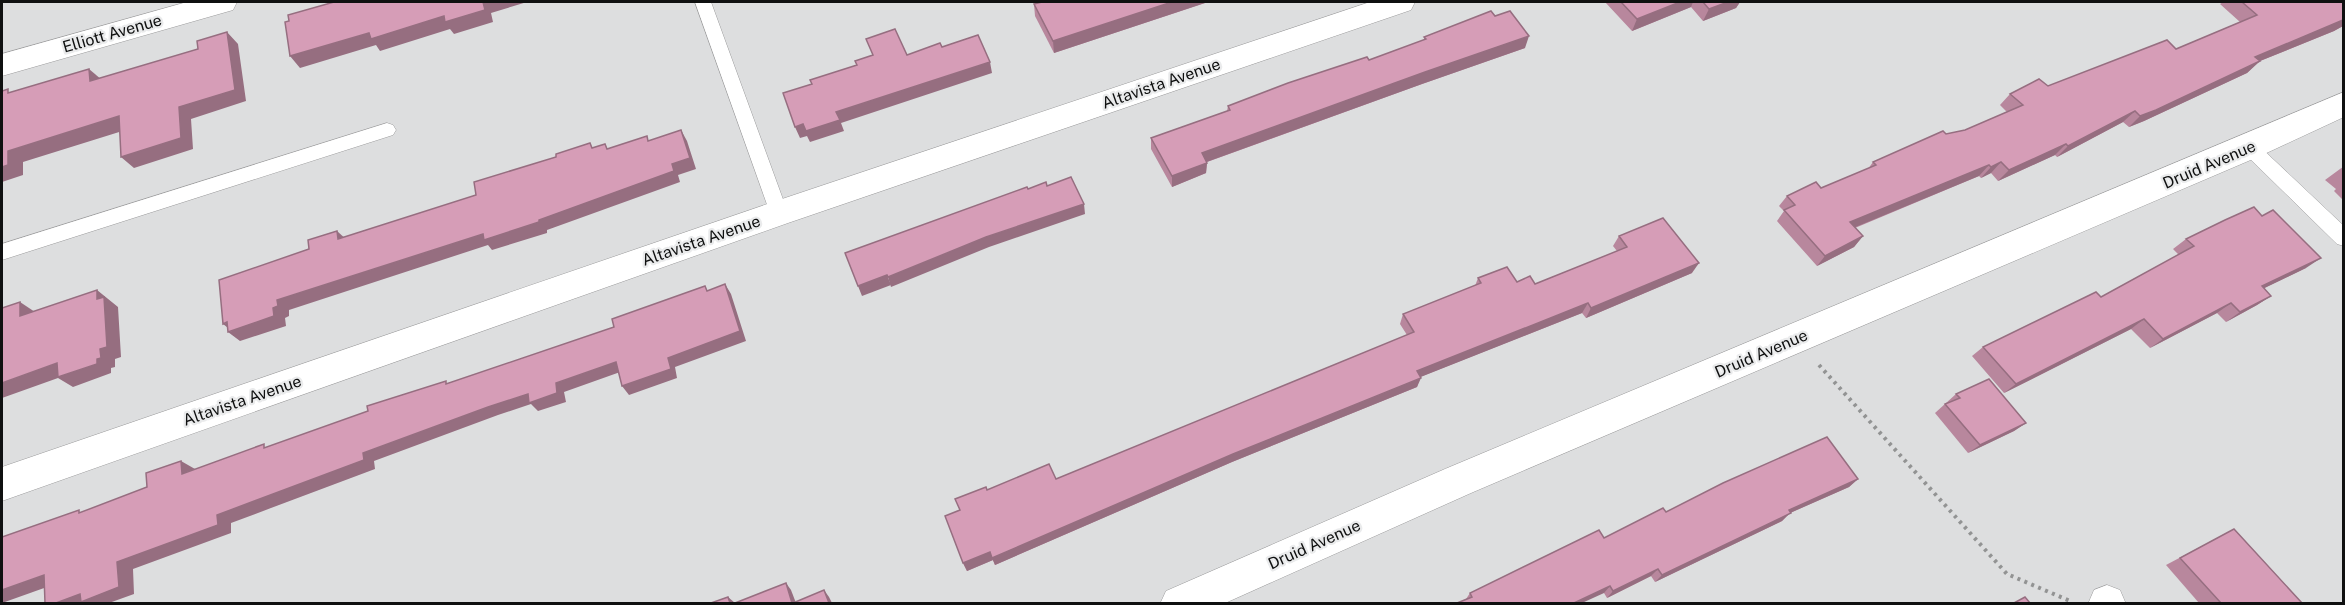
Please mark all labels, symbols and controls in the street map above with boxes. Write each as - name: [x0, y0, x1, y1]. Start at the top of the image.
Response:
- street label: Elliott Avenue: [60, 10, 164, 57]
- street label: Altavista Avenue: [1099, 54, 1223, 113]
- street label: Druid Avenue: [2160, 136, 2259, 193]
- street label: Altavista Avenue: [639, 211, 763, 270]
- street label: Druid Avenue: [1712, 325, 1811, 382]
- street label: Altavista Avenue: [180, 371, 304, 430]
- street label: Druid Avenue: [1265, 516, 1363, 573]

